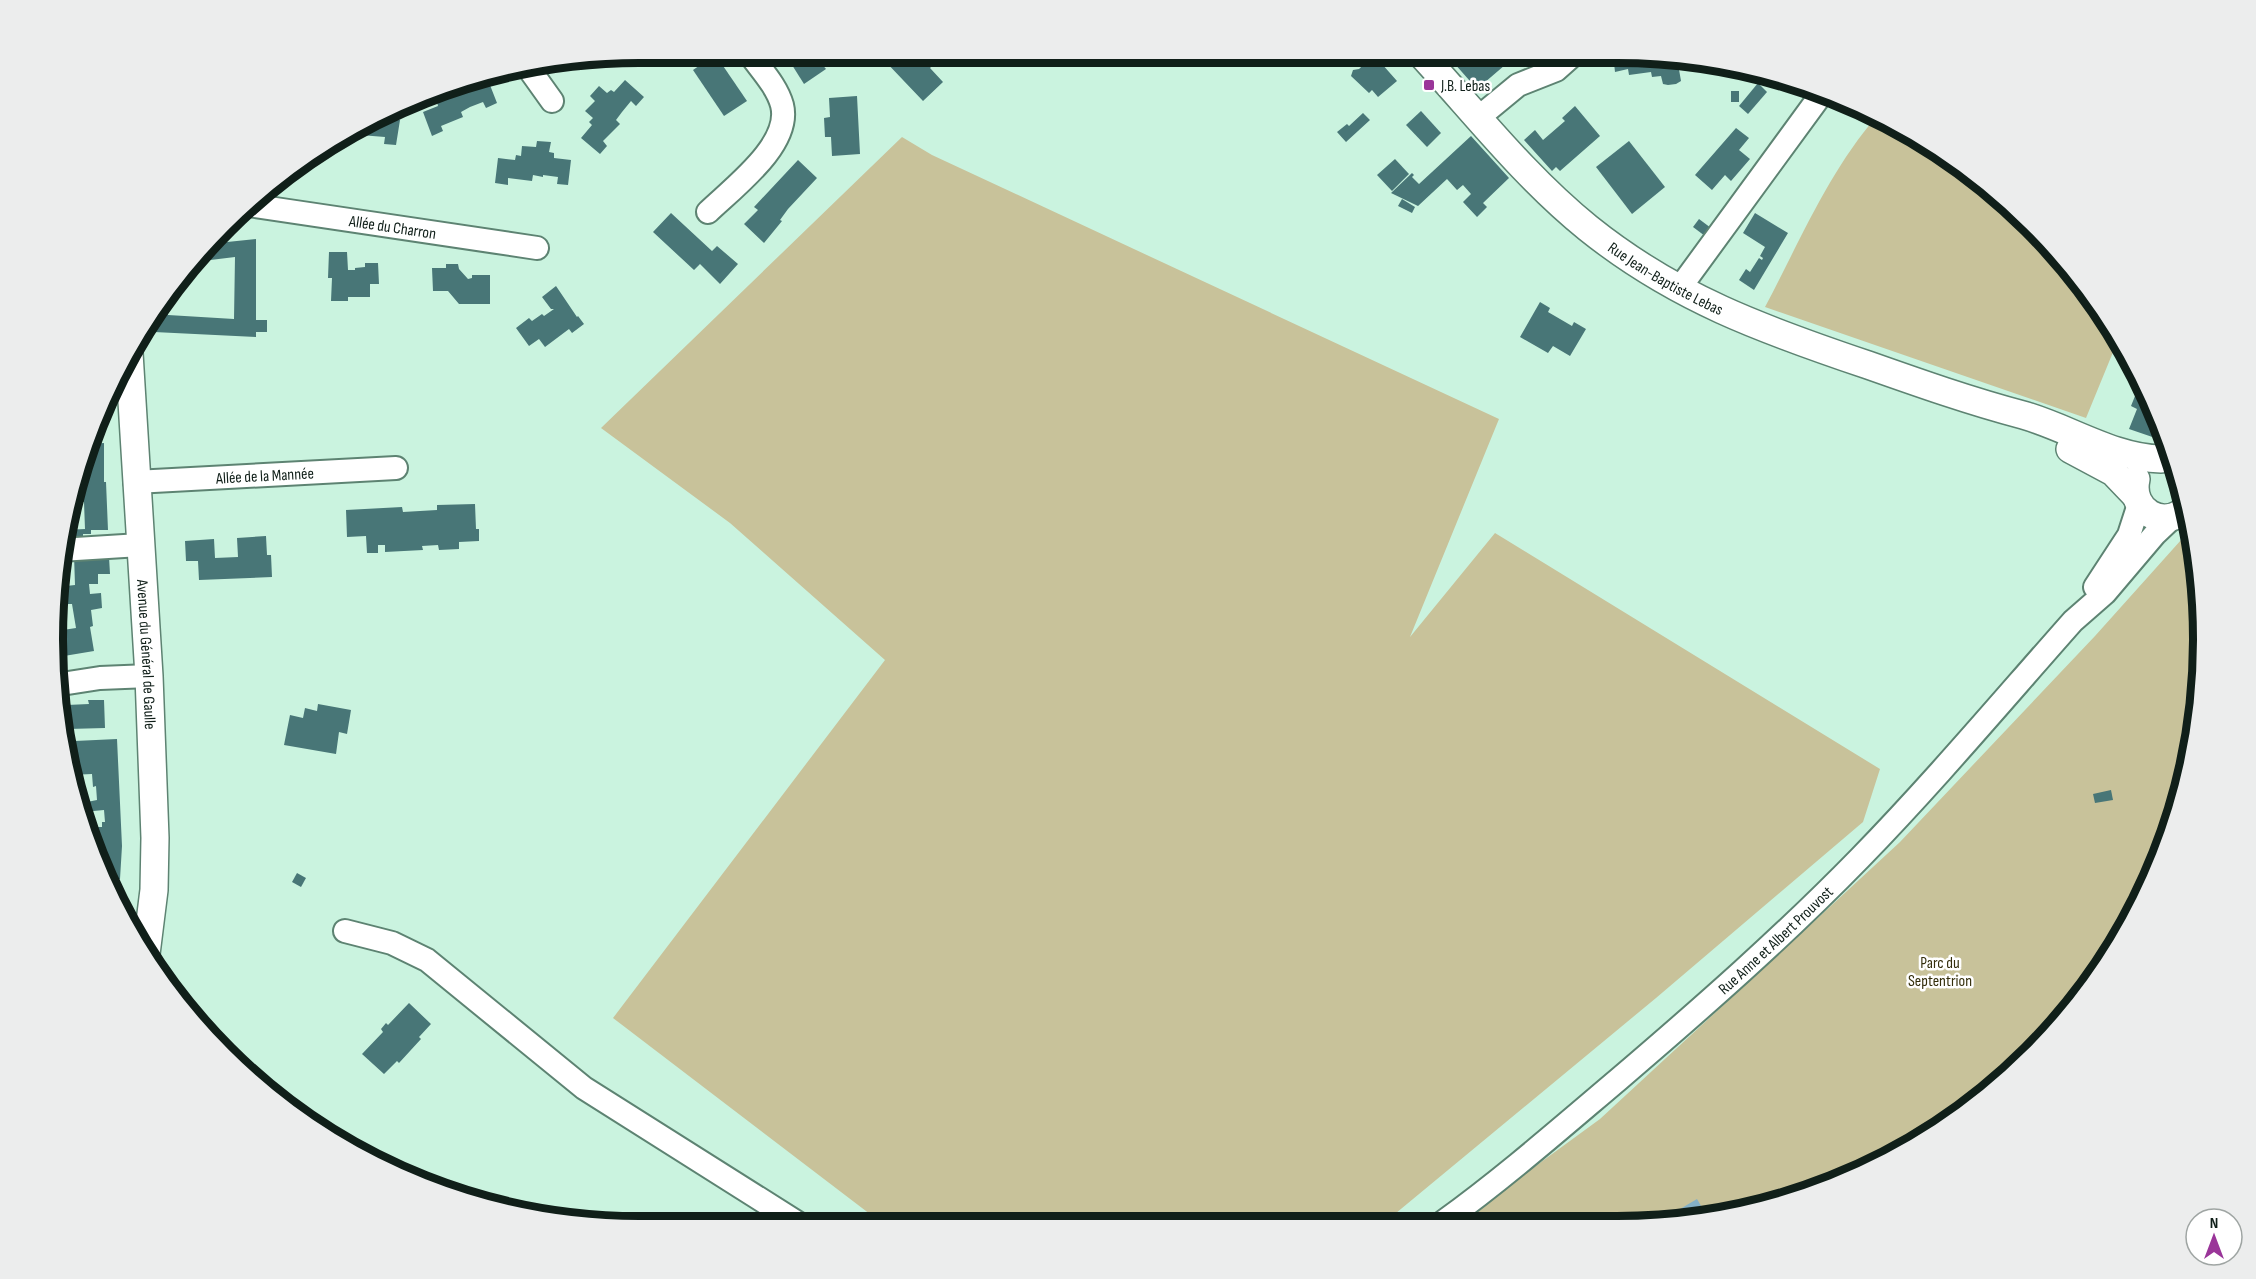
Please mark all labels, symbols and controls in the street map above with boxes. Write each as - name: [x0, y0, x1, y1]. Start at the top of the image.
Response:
- place label: J.B. Lebas: [1440, 77, 1491, 96]
- marker: J.B. Lebas: [1422, 78, 1436, 92]
- street label: Allée du Charron: [347, 212, 437, 244]
- street label: Rue Jean-Baptiste Lebas: [1604, 239, 1726, 320]
- street label: Allée de la Mannée: [214, 464, 314, 489]
- street label: Avenue du Général de Gaulle: [132, 578, 159, 730]
- street label: Rue Anne et Albert Prouvost: [1715, 883, 1838, 999]
- park label: Parc du Septentrion: [1908, 954, 1972, 991]
- north arrow: [2184, 1207, 2244, 1267]
- text: N: [2210, 1214, 2218, 1233]

